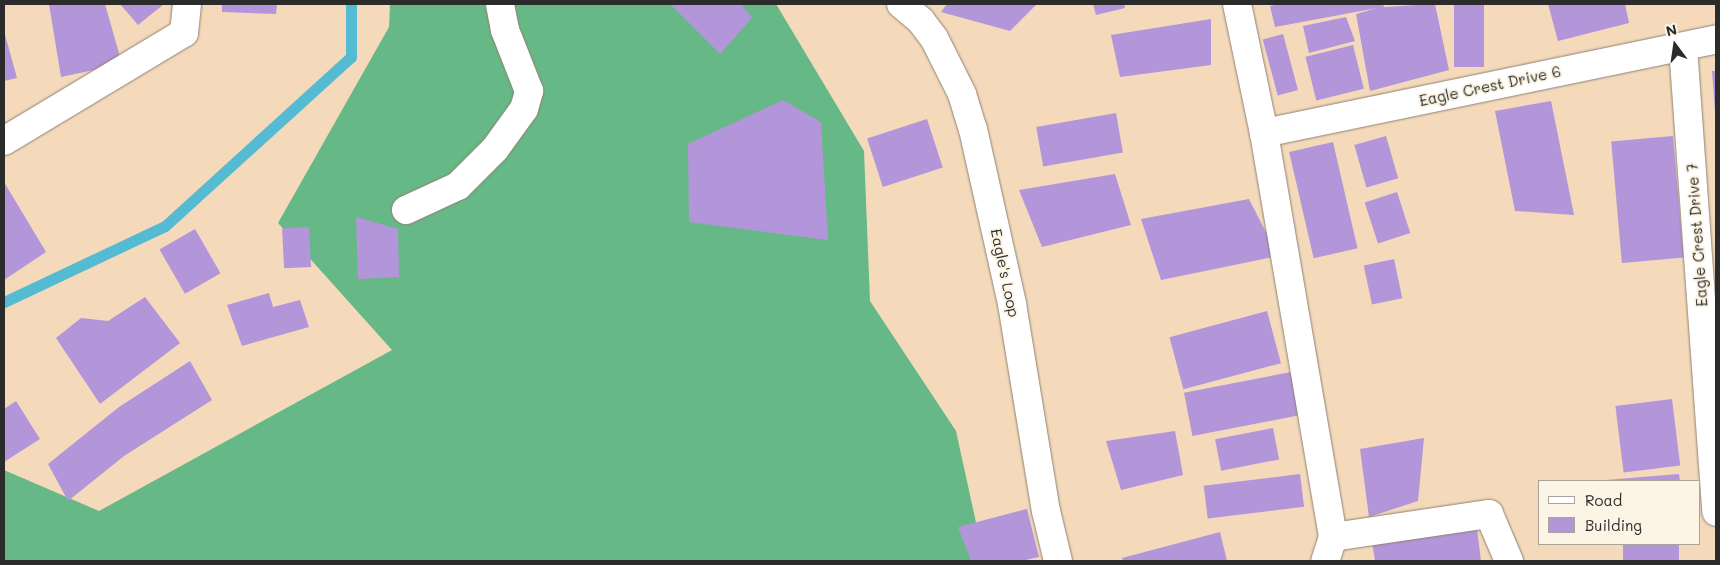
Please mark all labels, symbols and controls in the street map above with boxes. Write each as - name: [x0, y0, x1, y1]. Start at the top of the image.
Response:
- text: N: [1664, 19, 1679, 40]
- north arrow: [1650, 20, 1700, 70]
- street label: Eagle Crest Drive 6: [1418, 62, 1562, 110]
- street label: Eagle Crest Drive 7: [1683, 163, 1711, 307]
- street label: Eagle's Loop: [987, 227, 1023, 319]
- legend: [1538, 480, 1700, 545]
- text: Road: [1585, 490, 1622, 510]
- text: Building: [1585, 515, 1642, 535]

